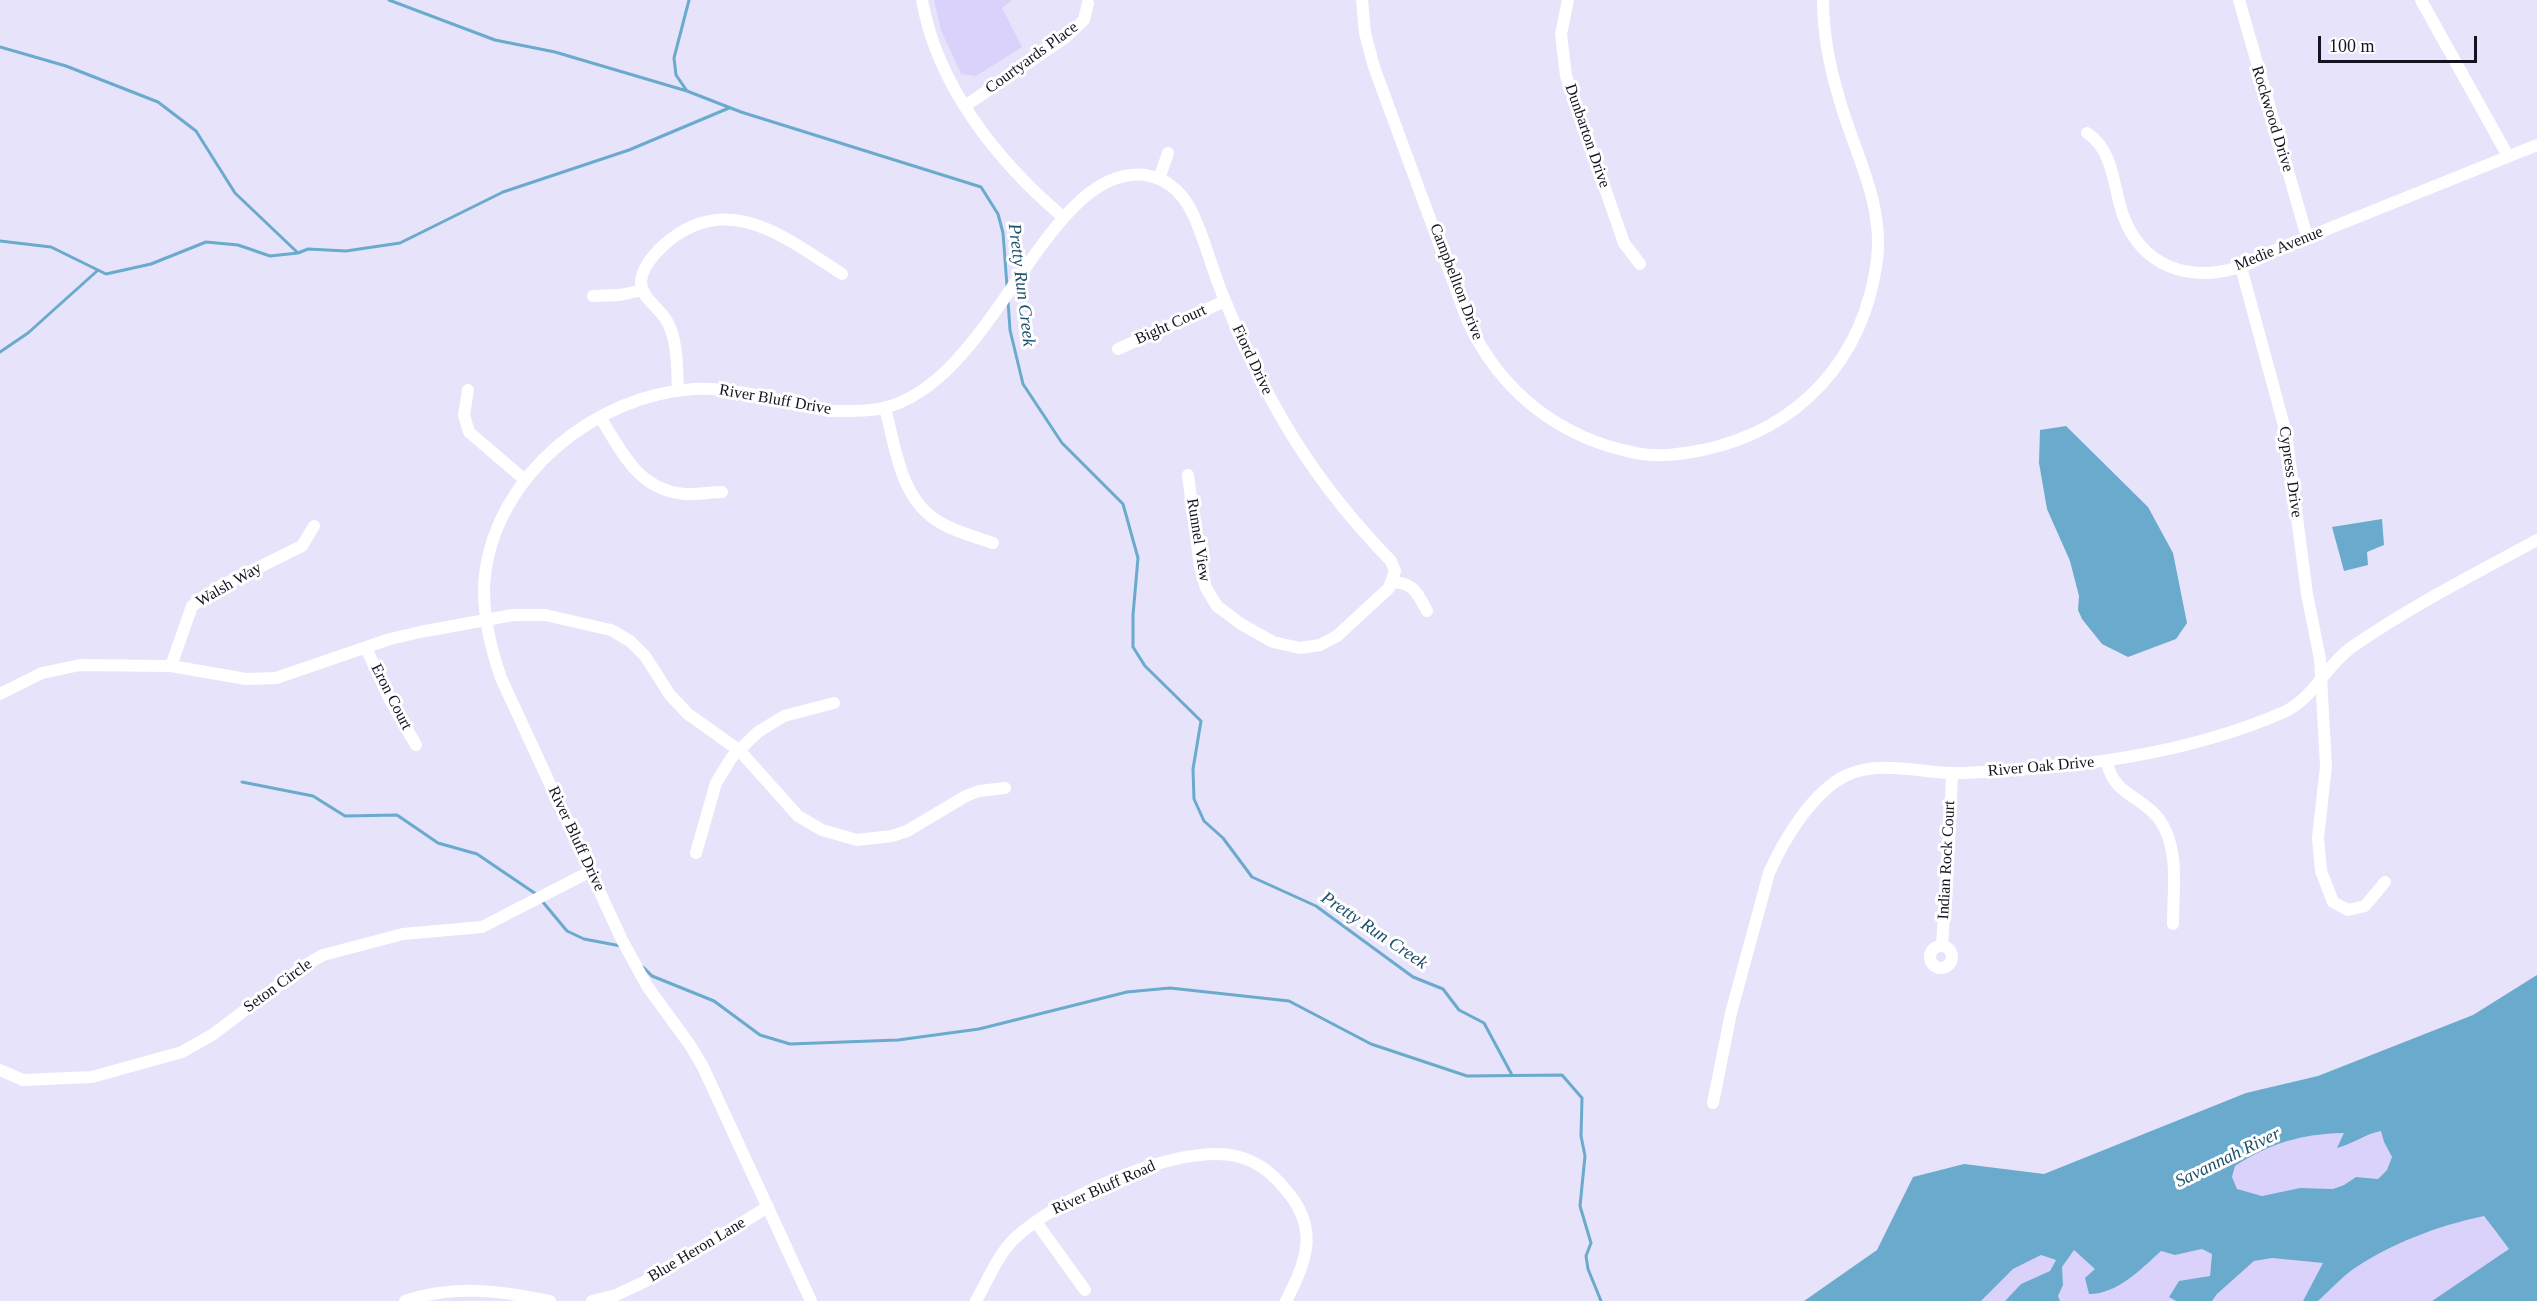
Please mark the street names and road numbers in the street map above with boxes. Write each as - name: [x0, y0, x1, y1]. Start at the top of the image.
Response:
- street label: Courtyards Place: [982, 18, 1082, 98]
- street label: Rockwood Drive: [2247, 64, 2297, 174]
- street label: Dunbarton Drive: [1560, 81, 1614, 191]
- street label: Campbellton Drive: [1425, 221, 1487, 343]
- street label: Medie Avenue: [2232, 223, 2326, 275]
- street label: Bight Court: [1132, 301, 1210, 349]
- street label: Fiord Drive: [1227, 322, 1277, 398]
- street label: River Bluff Drive: [717, 381, 833, 419]
- street label: Cypress Drive: [2274, 425, 2306, 519]
- street label: Runnel View: [1182, 497, 1214, 583]
- street label: Walsh Way: [193, 559, 265, 611]
- street label: Eron Court: [366, 661, 416, 733]
- street label: River Oak Drive: [1987, 753, 2095, 781]
- street label: River Bluff Drive: [543, 784, 609, 894]
- street label: Indian Rock Court: [1934, 800, 1960, 920]
- street label: Seton Circle: [240, 955, 316, 1017]
- street label: River Bluff Road: [1049, 1157, 1159, 1219]
- street label: Blue Heron Lane: [645, 1213, 749, 1287]

